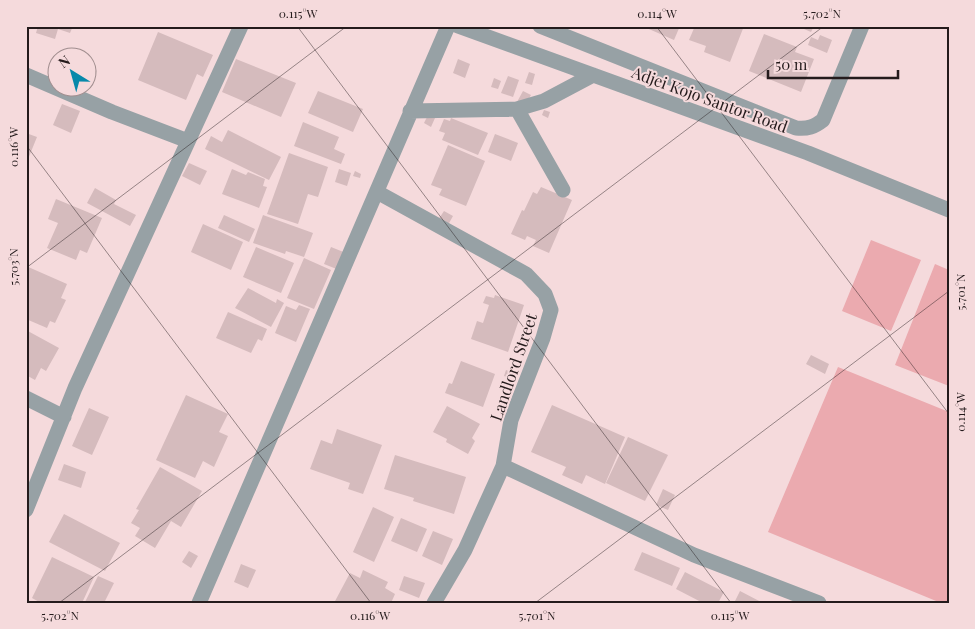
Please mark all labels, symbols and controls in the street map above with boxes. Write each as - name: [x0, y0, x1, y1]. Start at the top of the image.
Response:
- text: 0.115°W: [279, 5, 317, 21]
- text: 0.114°W: [637, 5, 677, 21]
- text: 5.702°N: [803, 5, 842, 21]
- north arrow: [48, 48, 98, 98]
- scale bar: [768, 48, 898, 80]
- text: N: [54, 51, 74, 72]
- text: 50 m: [775, 54, 808, 74]
- street label: Adjei Kojo Santor Road: [628, 61, 791, 137]
- text: 0.116°W: [5, 127, 21, 167]
- text: 5.703°N: [5, 248, 21, 286]
- text: 5.701°N: [952, 273, 968, 310]
- street label: Landlord Street: [485, 310, 541, 424]
- text: 0.114°W: [952, 392, 968, 432]
- text: 5.702°N: [41, 607, 80, 623]
- text: 0.116°W: [350, 607, 390, 623]
- text: 5.701°N: [519, 607, 556, 623]
- text: 0.115°W: [711, 607, 749, 623]

